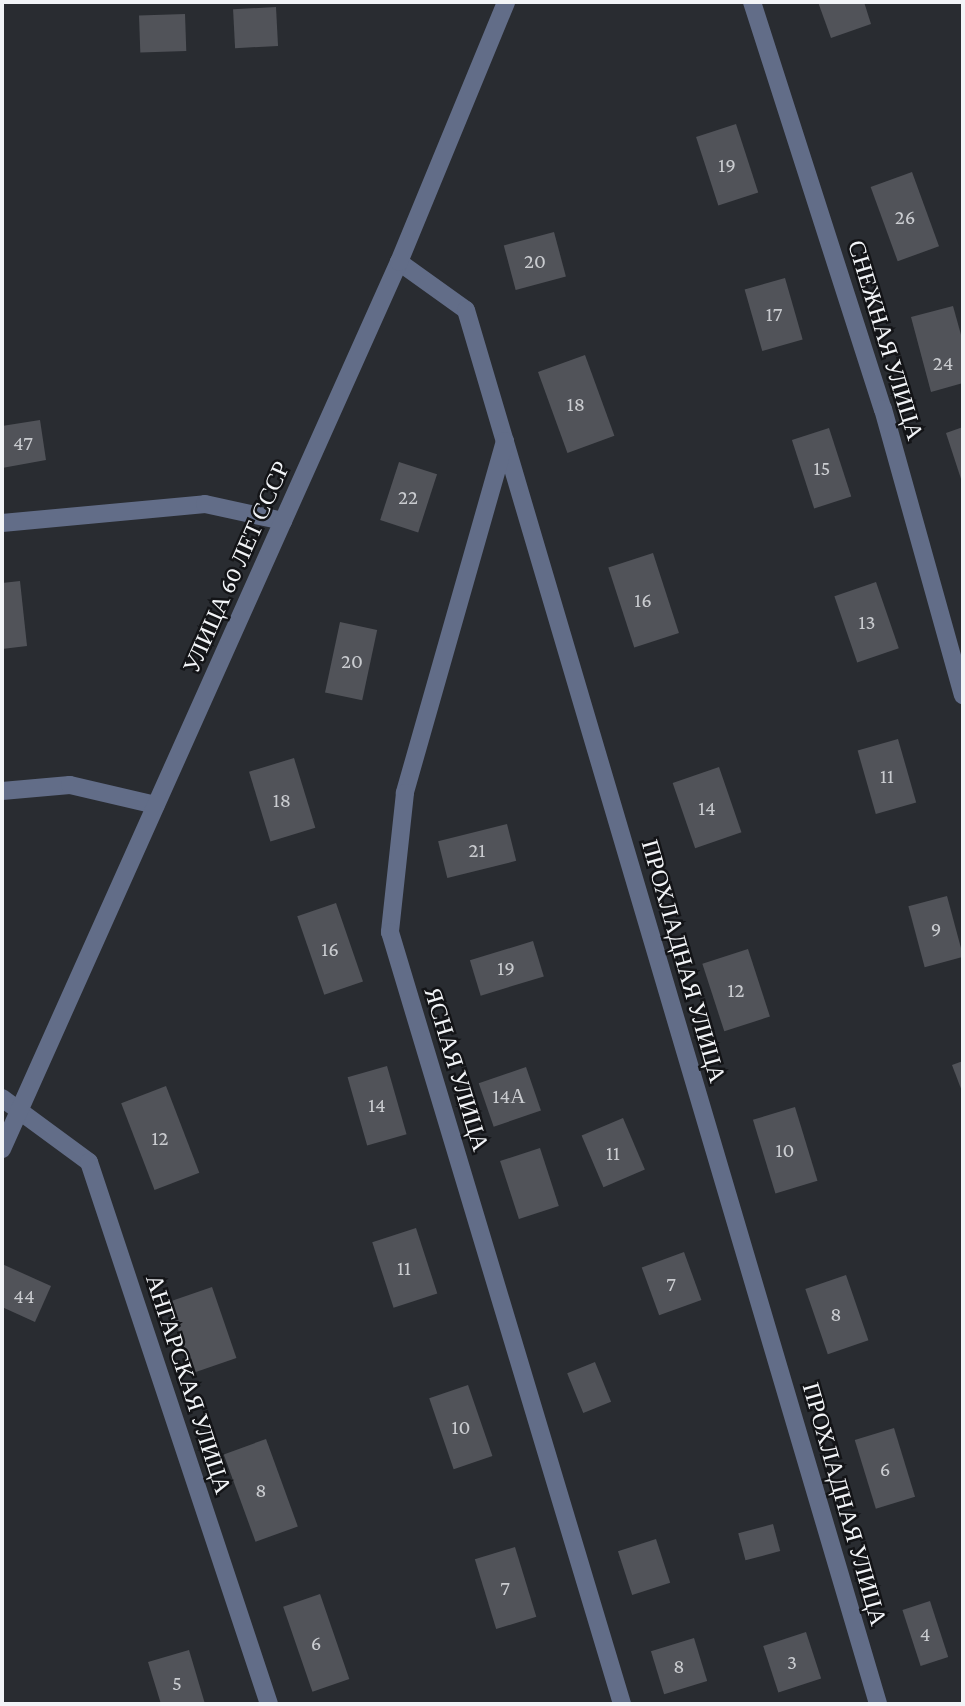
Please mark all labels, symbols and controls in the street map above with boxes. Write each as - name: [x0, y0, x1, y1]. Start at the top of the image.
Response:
- house number: 19: [718, 152, 736, 178]
- house number: 26: [895, 204, 915, 230]
- street label: СНЕЖНАЯ УЛИЦА: [842, 237, 930, 443]
- house number: 20: [524, 248, 546, 274]
- house number: 17: [766, 301, 782, 327]
- house number: 24: [933, 350, 953, 376]
- house number: 18: [567, 391, 585, 417]
- house number: 47: [13, 430, 33, 456]
- house number: 15: [814, 455, 830, 481]
- street label: УЛИЦА 60 ЛЕТ СССР: [176, 457, 296, 677]
- house number: 22: [398, 484, 418, 510]
- house number: 16: [634, 587, 652, 613]
- house number: 13: [859, 609, 875, 635]
- house number: 20: [341, 648, 363, 674]
- house number: 11: [880, 763, 894, 789]
- house number: 18: [273, 787, 291, 813]
- house number: 14: [698, 795, 716, 821]
- street label: ПРОХЛАДНАЯ УЛИЦА: [636, 836, 732, 1086]
- house number: 21: [469, 837, 485, 863]
- house number: 9: [931, 916, 941, 942]
- house number: 16: [321, 936, 339, 962]
- house number: 19: [497, 955, 515, 981]
- house number: 12: [728, 977, 744, 1003]
- street label: ЯСНАЯ УЛИЦА: [418, 984, 496, 1154]
- house number: 14А: [493, 1083, 525, 1109]
- house number: 14: [368, 1092, 386, 1118]
- house number: 12: [152, 1125, 168, 1151]
- house number: 10: [776, 1137, 794, 1163]
- house number: 11: [606, 1140, 620, 1166]
- house number: 11: [397, 1255, 411, 1281]
- street label: АНГАРСКАЯ УЛИЦА: [140, 1271, 238, 1497]
- house number: 7: [666, 1271, 676, 1297]
- house number: 44: [13, 1283, 35, 1309]
- house number: 8: [830, 1301, 842, 1327]
- street label: ПРОХЛАДНАЯ УЛИЦА: [797, 1379, 893, 1629]
- house number: 10: [452, 1414, 470, 1440]
- house number: 6: [880, 1456, 890, 1482]
- house number: 8: [255, 1477, 267, 1503]
- house number: 7: [500, 1575, 510, 1601]
- house number: 4: [920, 1621, 930, 1647]
- house number: 6: [311, 1630, 321, 1656]
- house number: 3: [787, 1649, 797, 1675]
- house number: 8: [673, 1653, 685, 1679]
- house number: 5: [172, 1670, 182, 1696]

